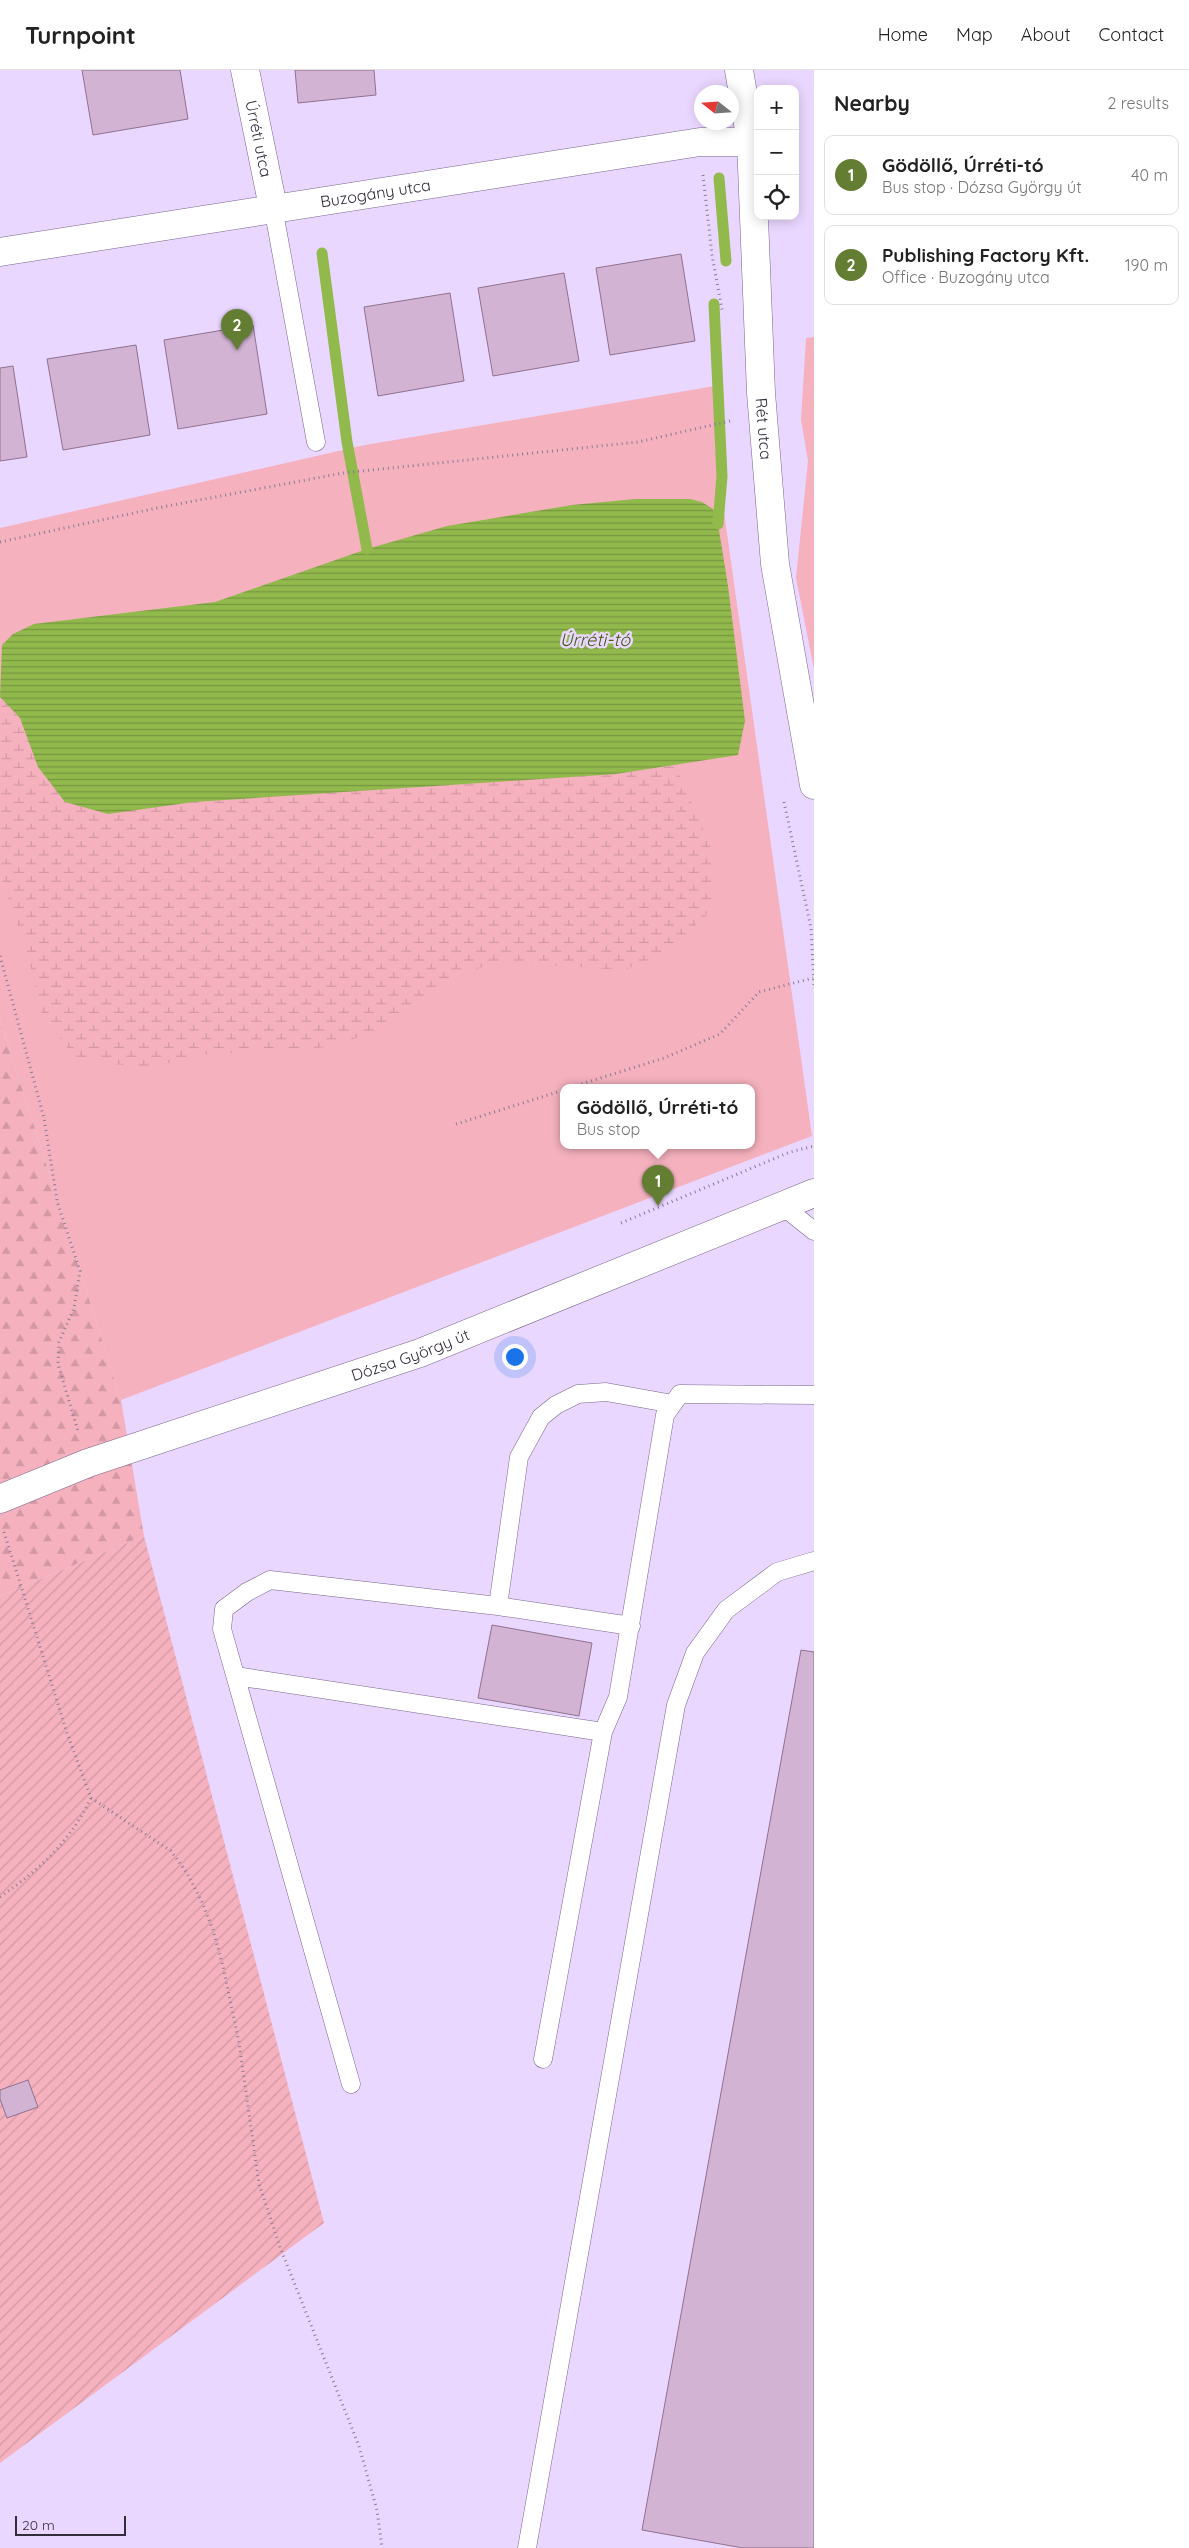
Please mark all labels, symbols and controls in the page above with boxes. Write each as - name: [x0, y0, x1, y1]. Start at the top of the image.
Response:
- text: Turnpoint: [25, 20, 136, 50]
- text: Home: [878, 23, 928, 46]
- text: Map: [956, 23, 993, 46]
- text: About: [1021, 23, 1071, 46]
- text: Contact: [1099, 23, 1164, 46]
- north arrow: [694, 85, 739, 130]
- map controls: [754, 85, 799, 220]
- button: +: [754, 85, 799, 130]
- text: Nearby: [834, 90, 910, 116]
- text: 2 results: [1107, 93, 1169, 113]
- street label: Úrréti utca: [241, 98, 277, 179]
- button: −: [754, 130, 799, 175]
- text: Gödöllő, Úrréti-tó: [882, 153, 1044, 177]
- text: 1: [848, 165, 854, 185]
- text: 40 m: [1131, 165, 1168, 185]
- street label: Buzogány utca: [319, 174, 432, 212]
- button: locate: [754, 175, 799, 220]
- text: Bus stop · Dózsa György út: [882, 177, 1082, 197]
- text: Publishing Factory Kft.: [882, 243, 1089, 267]
- text: 2: [846, 255, 856, 275]
- text: 190 m: [1125, 255, 1168, 275]
- text: Office · Buzogány utca: [882, 267, 1050, 287]
- pin: 2: [221, 309, 253, 350]
- street label: Rét utca: [751, 397, 776, 460]
- water label: Úrréti-tó: [560, 628, 631, 651]
- popup: [560, 1084, 755, 1149]
- text: Gödöllő, Úrréti-tó: [577, 1095, 738, 1119]
- text: Bus stop: [577, 1119, 640, 1139]
- pin: 1: [642, 1165, 674, 1206]
- street label: Dózsa György út: [349, 1324, 472, 1385]
- your location: [502, 1344, 528, 1370]
- scale bar: [15, 2513, 126, 2536]
- text: 20 m: [22, 2516, 55, 2534]

